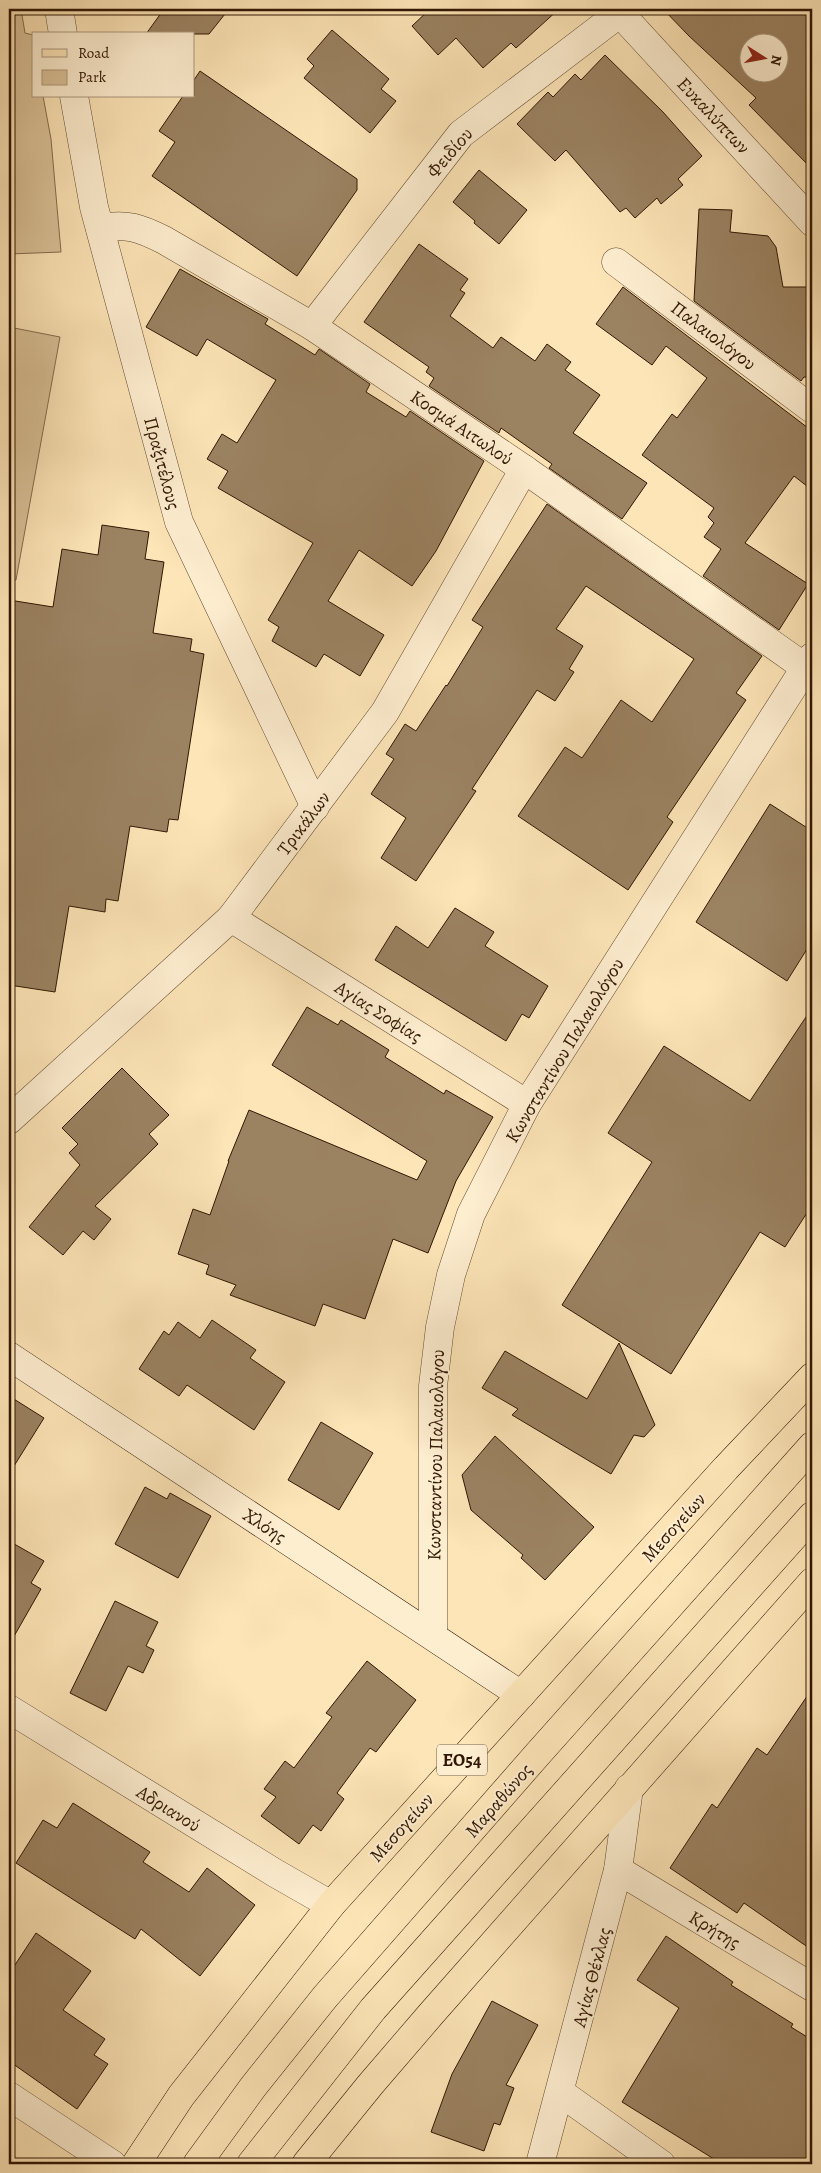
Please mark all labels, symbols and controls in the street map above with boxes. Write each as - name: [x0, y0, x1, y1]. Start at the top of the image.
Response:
- legend: [32, 32, 195, 98]
- north arrow: [738, 32, 788, 82]
- text: Road: [78, 43, 110, 63]
- text: N: [766, 54, 787, 67]
- text: Park: [78, 67, 107, 87]
- street label: Ευκαλύπτων: [671, 72, 756, 160]
- street label: Φειδίου: [421, 122, 479, 183]
- street label: Παλαιολόγου: [665, 295, 761, 377]
- street label: Κοσμά Αιτωλού: [405, 384, 518, 472]
- street label: Πραξιτέλους: [137, 414, 187, 512]
- street label: Τρικάλων: [271, 786, 337, 861]
- street label: Κωνσταντίνου Παλαιολόγου: [499, 953, 630, 1148]
- street label: Αγίας Σοφίας: [329, 974, 427, 1049]
- street label: Κωνσταντίνου Παλαιολόγου: [421, 1349, 451, 1561]
- street label: Μεσογείων: [636, 1487, 712, 1568]
- street label: Χλόης: [238, 1502, 291, 1550]
- road number: ΕΟ54: [437, 1744, 487, 1776]
- street label: Μαραθώνος: [459, 1758, 539, 1844]
- street label: Αδριανού: [131, 1779, 205, 1839]
- street label: Μεσογείων: [364, 1787, 440, 1868]
- street label: Κρήτης: [684, 1904, 745, 1955]
- street label: Αγίας Θέκλας: [566, 1924, 618, 2031]

